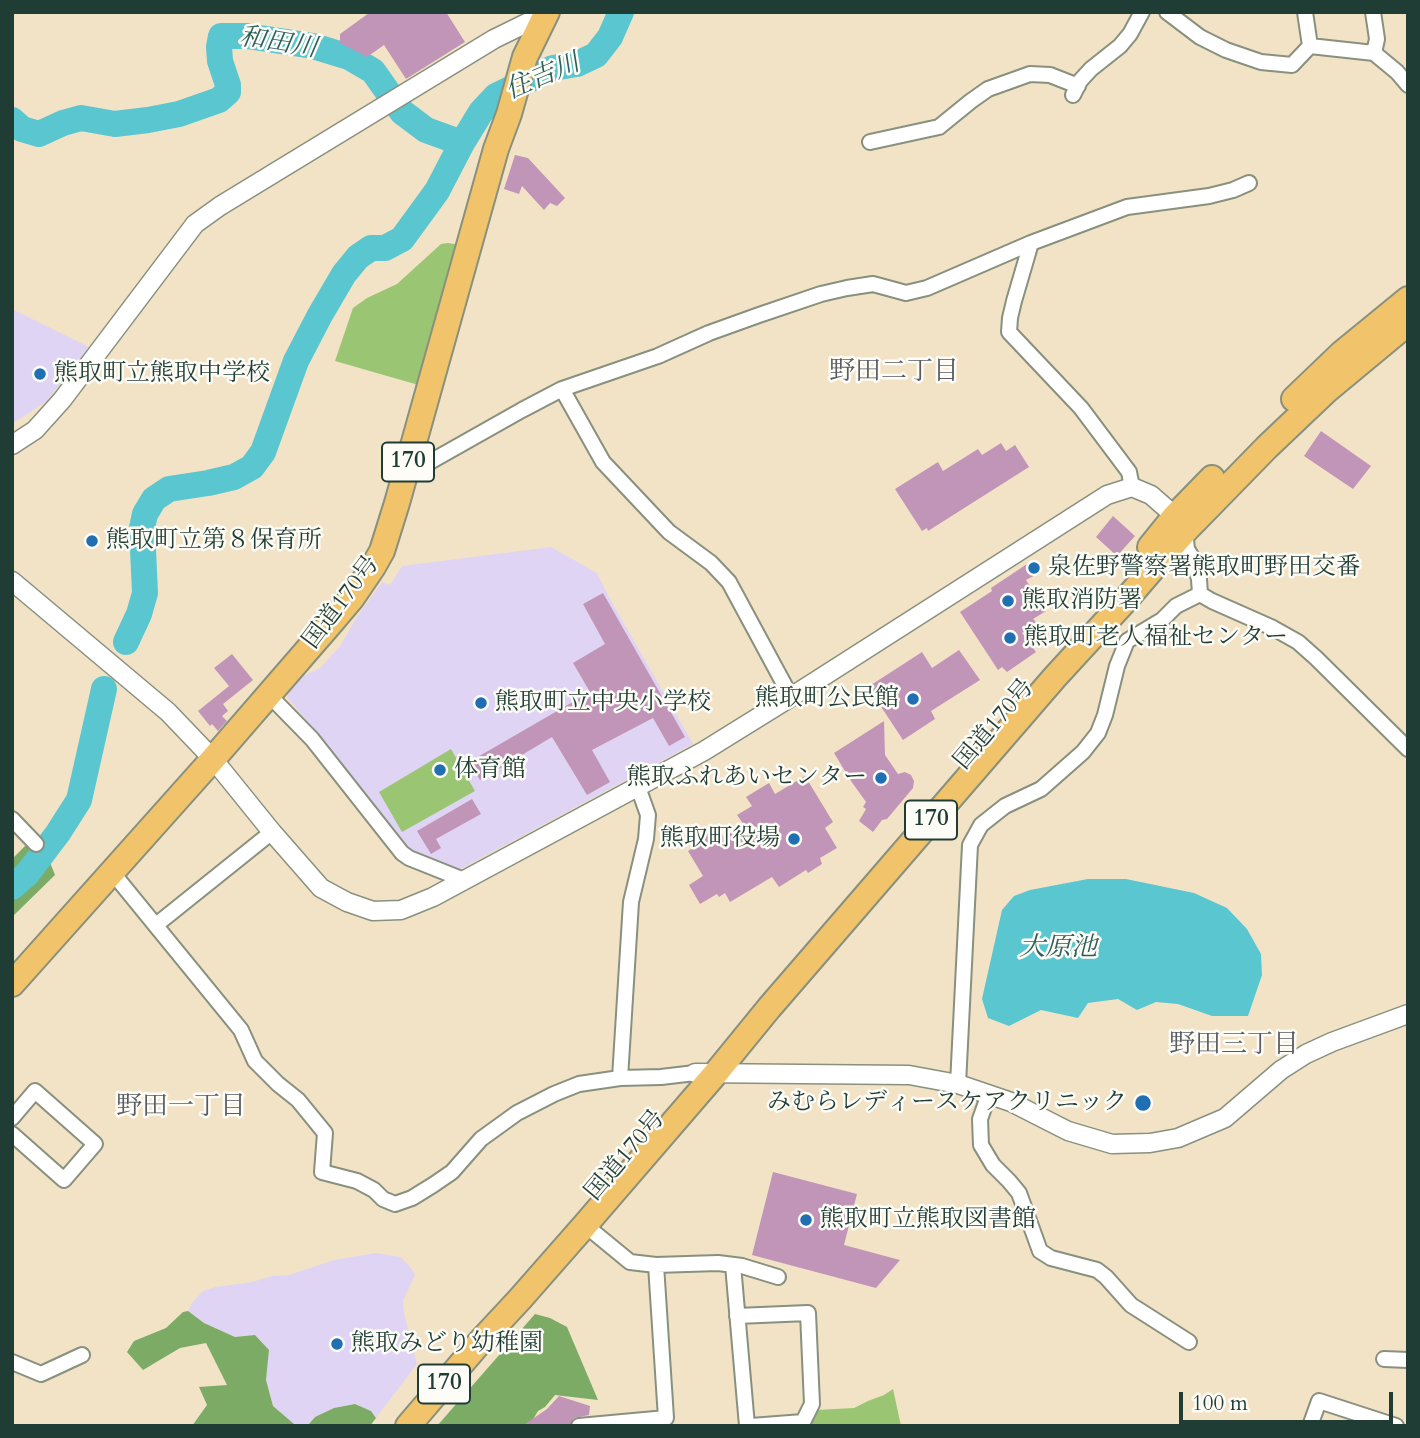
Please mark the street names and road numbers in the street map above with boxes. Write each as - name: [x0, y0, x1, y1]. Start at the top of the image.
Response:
- road number: 170: [382, 442, 434, 482]
- street label: 国道170号: [298, 551, 386, 655]
- street label: 国道170号: [949, 674, 1041, 776]
- road number: 170: [905, 800, 957, 840]
- street label: 国道170号: [580, 1105, 672, 1207]
- road number: 170: [418, 1364, 470, 1404]

